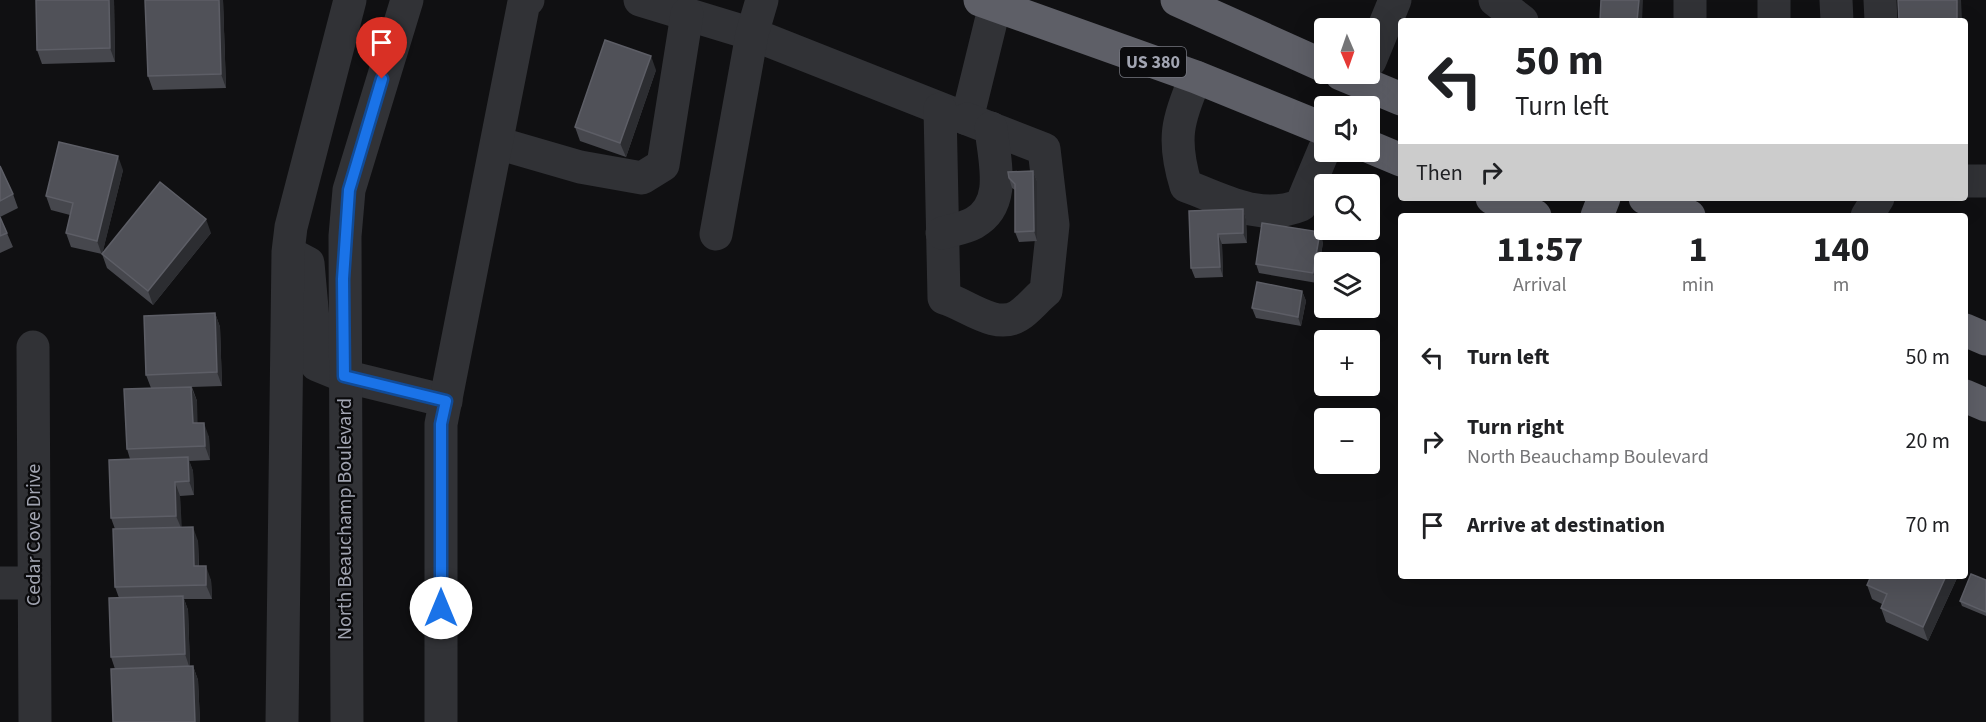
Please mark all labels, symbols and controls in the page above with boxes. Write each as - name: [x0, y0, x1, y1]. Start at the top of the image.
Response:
- pin: [356, 17, 407, 79]
- north arrow: [1314, 18, 1380, 84]
- map controls: [1314, 18, 1380, 474]
- icon: arrive: [365, 26, 398, 59]
- text: 50 m: [1515, 31, 1604, 91]
- icon: left: [1416, 42, 1494, 120]
- road number: US 380: [1120, 47, 1186, 77]
- text: Turn left: [1515, 87, 1609, 126]
- button: sound: [1314, 96, 1380, 162]
- icon: right: [1475, 156, 1508, 189]
- text: Then: [1416, 157, 1463, 189]
- button: search: [1314, 174, 1380, 240]
- text: 11:57: [1496, 224, 1583, 275]
- text: 1: [1688, 224, 1707, 275]
- text: 140: [1813, 224, 1870, 275]
- button: layers: [1314, 252, 1380, 318]
- text: Arrival: [1513, 271, 1567, 299]
- text: min: [1682, 271, 1714, 299]
- text: m: [1833, 271, 1849, 299]
- button: +: [1314, 330, 1380, 396]
- icon: left: [1416, 341, 1449, 374]
- text: Turn left: [1467, 341, 1549, 373]
- text: 50 m: [1905, 341, 1950, 373]
- street label: North Beauchamp Boulevard: [331, 398, 359, 640]
- button: −: [1314, 408, 1380, 474]
- text: Turn right: [1467, 411, 1564, 443]
- icon: right: [1416, 425, 1449, 458]
- text: 20 m: [1905, 425, 1950, 457]
- text: North Beauchamp Boulevard: [1467, 443, 1709, 471]
- street label: Cedar Cove Drive: [20, 464, 48, 606]
- icon: arrive: [1416, 509, 1449, 542]
- text: Arrive at destination: [1467, 509, 1665, 541]
- text: 70 m: [1905, 509, 1950, 541]
- position arrow: [409, 576, 473, 640]

